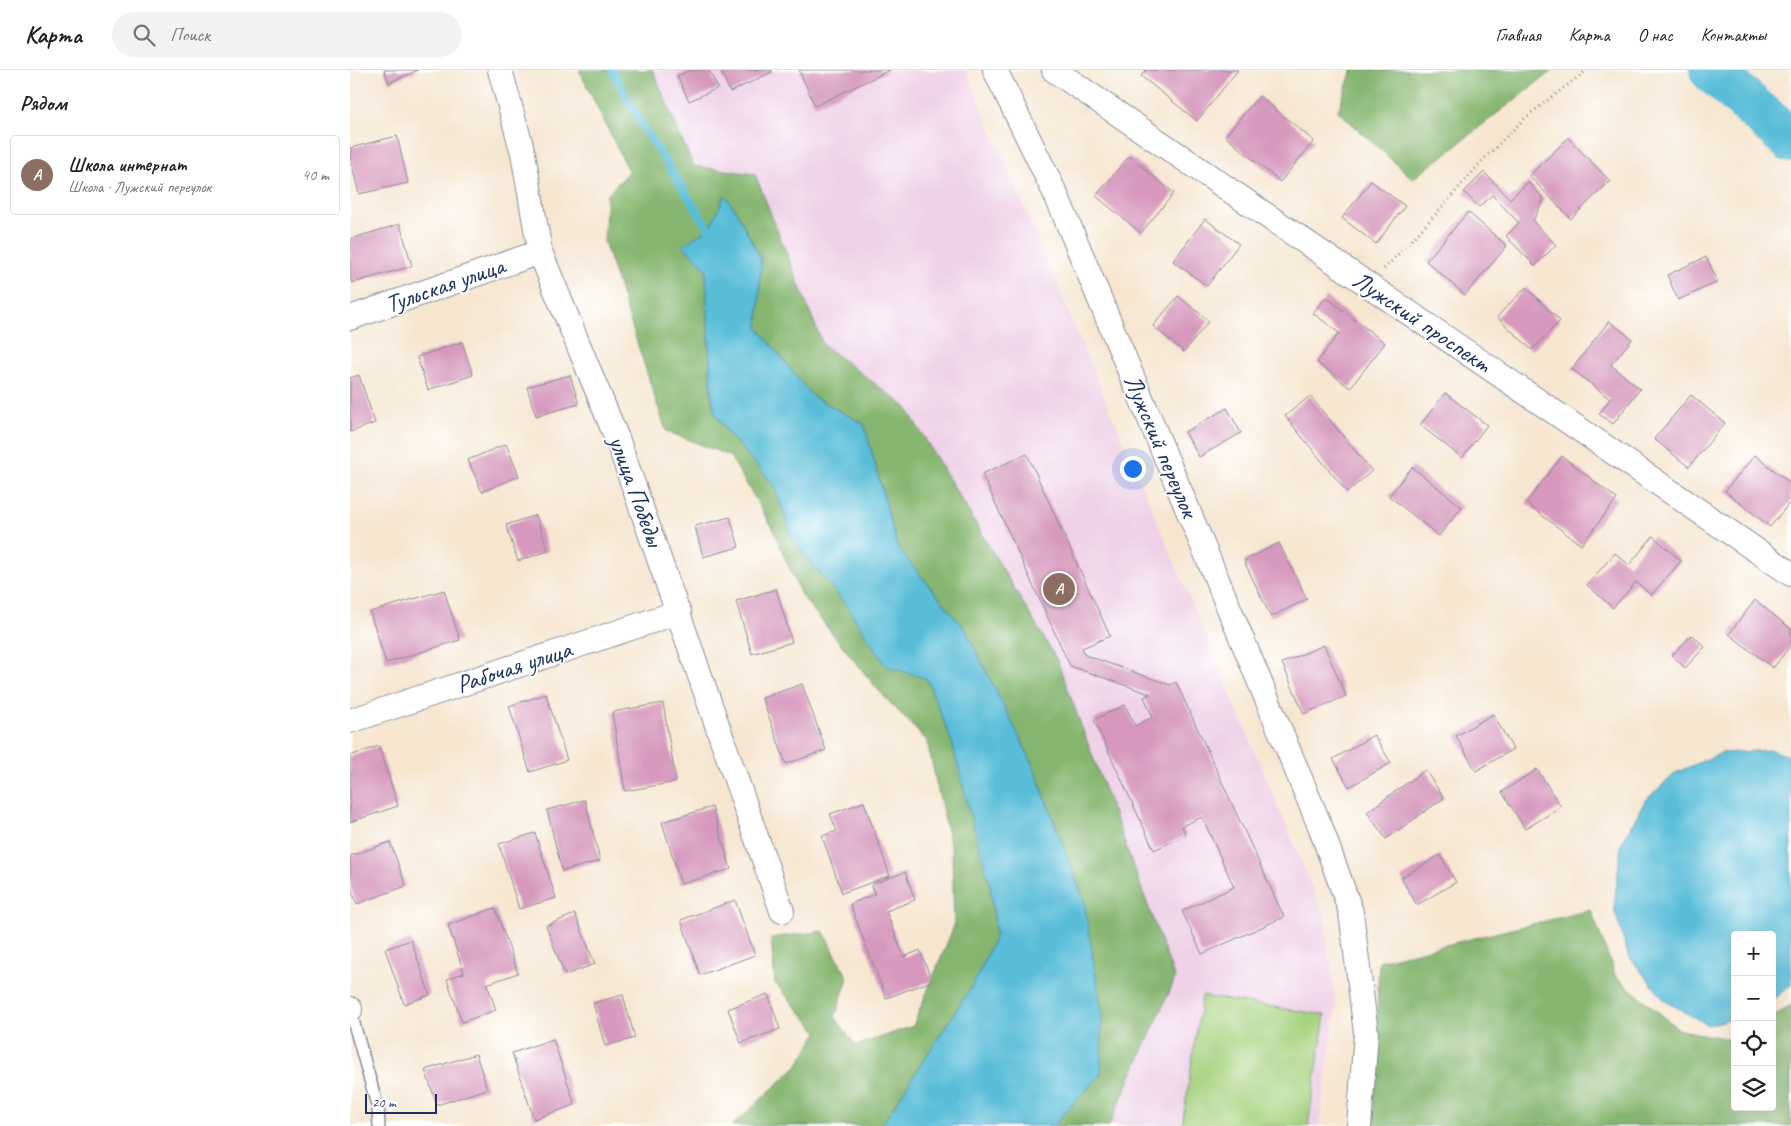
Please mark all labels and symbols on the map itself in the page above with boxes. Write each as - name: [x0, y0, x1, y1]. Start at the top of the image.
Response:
- street label: Тульская улица: [381, 249, 511, 320]
- street label: Лужский проспект: [1346, 264, 1498, 381]
- street label: Лужский переулок: [1117, 370, 1206, 525]
- street label: улица Победы: [601, 429, 671, 552]
- your location: [1120, 456, 1146, 482]
- pin: A: [1043, 570, 1075, 608]
- street label: Рабочая улица: [452, 633, 578, 701]
- scale bar: [365, 1091, 438, 1114]

